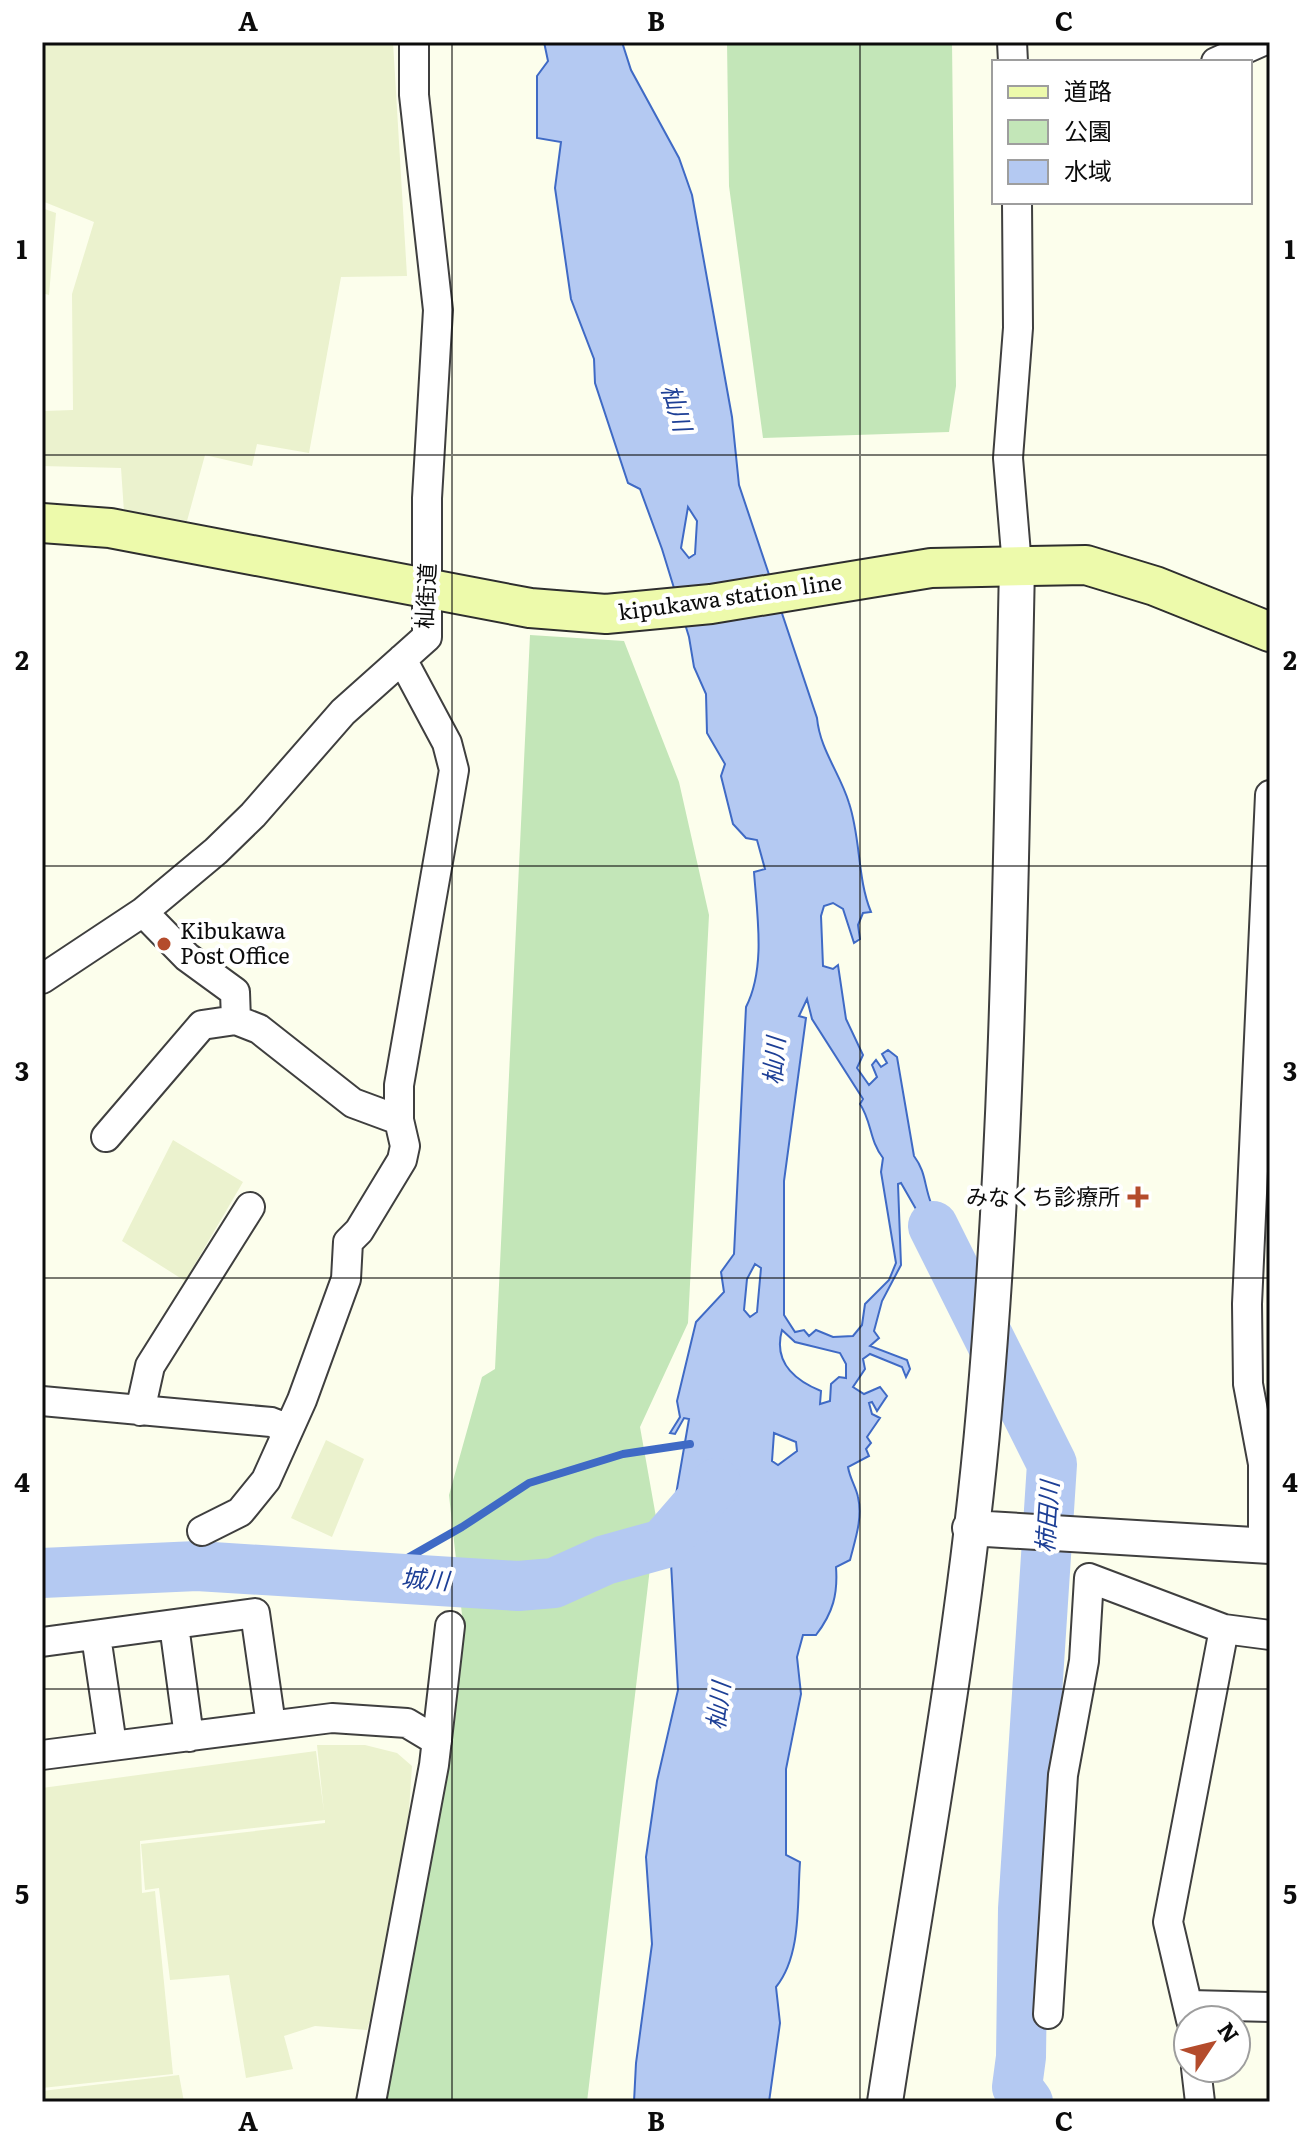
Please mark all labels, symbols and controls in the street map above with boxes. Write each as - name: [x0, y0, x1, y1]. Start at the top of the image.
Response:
- text: A: [238, 0, 258, 39]
- text: B: [647, 0, 665, 39]
- text: C: [1055, 0, 1073, 39]
- legend: [992, 60, 1252, 204]
- text: 道路: [1064, 72, 1112, 107]
- text: 公園: [1064, 112, 1112, 147]
- text: 水域: [1064, 152, 1112, 187]
- text: 1: [17, 228, 28, 267]
- text: 1: [1285, 228, 1296, 267]
- water label: 杣川: [655, 379, 703, 438]
- street label: 杣街道: [406, 562, 443, 630]
- street label: kipukawa station line: [616, 563, 844, 628]
- text: 2: [15, 639, 29, 678]
- text: 2: [1283, 639, 1297, 678]
- place label: Kibukawa Post Office: [180, 913, 290, 971]
- marker: Kibukawa Post Office: [155, 935, 173, 953]
- water label: 杣川: [753, 1033, 792, 1086]
- text: 3: [15, 1050, 29, 1089]
- text: 3: [1283, 1050, 1297, 1089]
- place label: みなくち診療所: [966, 1179, 1120, 1212]
- marker: みなくち診療所: [1127, 1186, 1149, 1208]
- text: 4: [14, 1461, 30, 1500]
- text: 4: [1282, 1461, 1298, 1500]
- water label: 柿田川: [1026, 1477, 1066, 1554]
- water label: 城川: [400, 1558, 453, 1597]
- water label: 杣川: [696, 1677, 737, 1732]
- text: 5: [15, 1873, 29, 1912]
- text: 5: [1283, 1873, 1297, 1912]
- north arrow: [1172, 2004, 1252, 2084]
- text: N: [1211, 2015, 1248, 2049]
- text: A: [238, 2100, 258, 2139]
- text: B: [647, 2100, 665, 2139]
- text: C: [1055, 2100, 1073, 2139]

